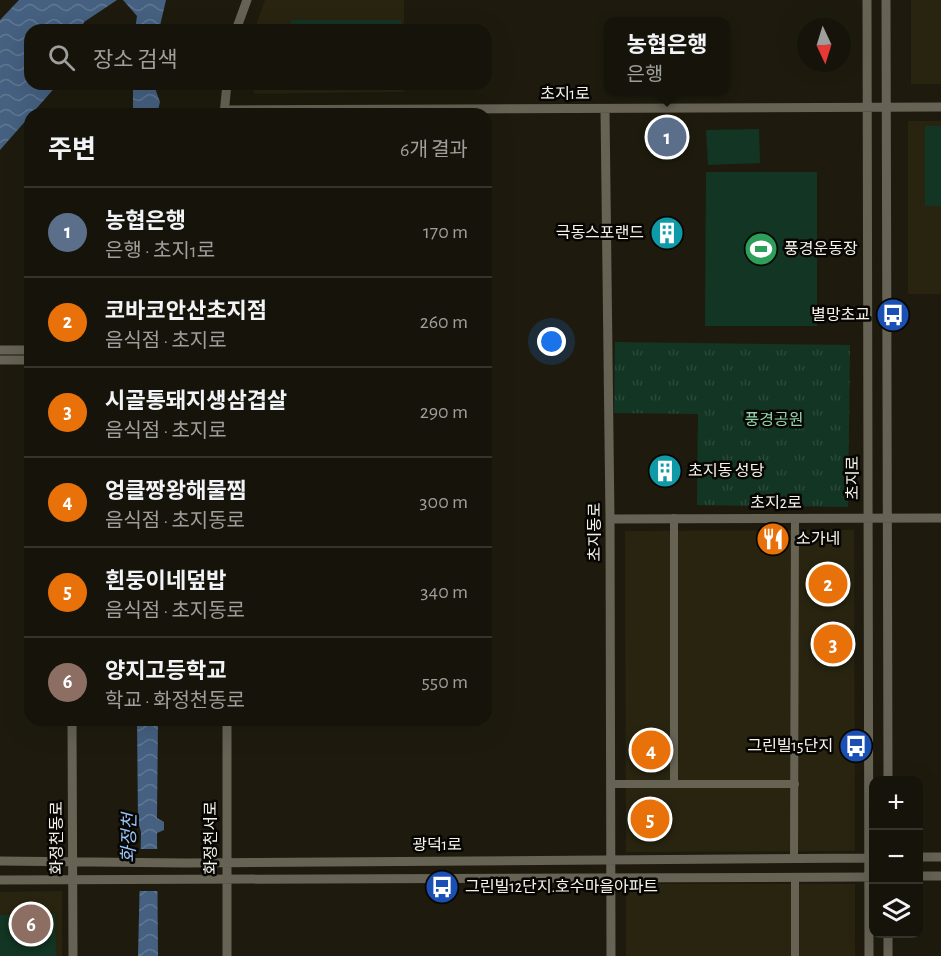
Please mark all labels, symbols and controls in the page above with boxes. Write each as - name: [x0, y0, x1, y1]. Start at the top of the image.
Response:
- popup: [604, 17, 730, 95]
- north arrow: [797, 18, 851, 72]
- search box: [24, 24, 492, 90]
- text: 농협은행: [627, 34, 707, 56]
- icon: search: [45, 41, 78, 74]
- text: 장소 검색: [93, 49, 178, 71]
- text: 은행: [627, 65, 663, 85]
- street label: 초지1로: [540, 86, 590, 102]
- pin: 1: [648, 114, 686, 160]
- text: 주변: [48, 137, 96, 163]
- text: 6개 결과: [400, 140, 468, 160]
- text: 농협은행: [105, 210, 186, 232]
- building icon: 극동스포랜드: [649, 215, 685, 251]
- text: 1: [64, 222, 71, 242]
- text: 170 m: [423, 222, 468, 242]
- place label: 극동스포랜드: [556, 225, 644, 241]
- sports icon: 풍경운동장: [743, 231, 779, 267]
- text: 은행 · 초지1로: [105, 241, 215, 261]
- place label: 풍경운동장: [784, 241, 858, 257]
- bus stop icon: 별망초교: [875, 297, 911, 333]
- text: 코바코안산초지점: [105, 300, 267, 322]
- place label: 별망초교: [811, 307, 870, 323]
- text: 2: [63, 312, 72, 332]
- text: 260 m: [420, 312, 468, 332]
- your location: [537, 327, 566, 356]
- text: 음식점 · 초지로: [105, 331, 227, 351]
- text: 시골통돼지생삼겹살: [105, 390, 287, 412]
- text: 3: [63, 402, 72, 422]
- text: 290 m: [420, 402, 468, 422]
- park label: 풍경공원: [745, 412, 803, 428]
- text: 음식점 · 초지로: [105, 421, 227, 441]
- building icon: 초지동 성당: [647, 453, 683, 489]
- street label: 초지로: [845, 456, 861, 500]
- place label: 초지동 성당: [688, 463, 765, 479]
- text: 엉클짱왕해물찜: [105, 480, 247, 502]
- text: 4: [62, 492, 73, 512]
- text: 300 m: [419, 492, 468, 512]
- street label: 초지2로: [750, 495, 802, 511]
- street label: 초지동로: [587, 502, 603, 561]
- text: 음식점 · 초지동로: [105, 511, 245, 531]
- restaurant icon: 소가네: [755, 521, 791, 557]
- place label: 소가네: [796, 531, 840, 547]
- pin: 2: [808, 562, 848, 606]
- text: 흰둥이네덮밥: [105, 570, 226, 592]
- text: 5: [63, 582, 72, 602]
- text: 340 m: [420, 582, 468, 602]
- text: 음식점 · 초지동로: [105, 601, 245, 621]
- pin: 3: [814, 622, 852, 666]
- text: 양지고등학교: [105, 660, 226, 682]
- text: 6: [63, 672, 72, 692]
- text: 550 m: [421, 672, 468, 692]
- text: 학교 · 화정천동로: [105, 691, 245, 711]
- pin: 4: [632, 728, 670, 772]
- bus stop icon: 그린빌15단지: [838, 728, 874, 764]
- place label: 그린빌15단지: [747, 738, 833, 754]
- map controls: [869, 776, 923, 938]
- button: +: [869, 776, 923, 830]
- pin: 5: [630, 796, 670, 842]
- street label: 화정천동로: [48, 801, 65, 875]
- street label: 화정천서로: [202, 801, 219, 875]
- water label: 화정천: [120, 811, 139, 863]
- button: −: [869, 830, 923, 884]
- street label: 광덕1로: [412, 837, 462, 853]
- bus stop icon: 그린빌12단지.호수마을아파트: [424, 869, 460, 905]
- place label: 그린빌12단지.호수마을아파트: [465, 879, 658, 895]
- button: layers: [869, 884, 923, 938]
- pin: 6: [12, 902, 51, 946]

